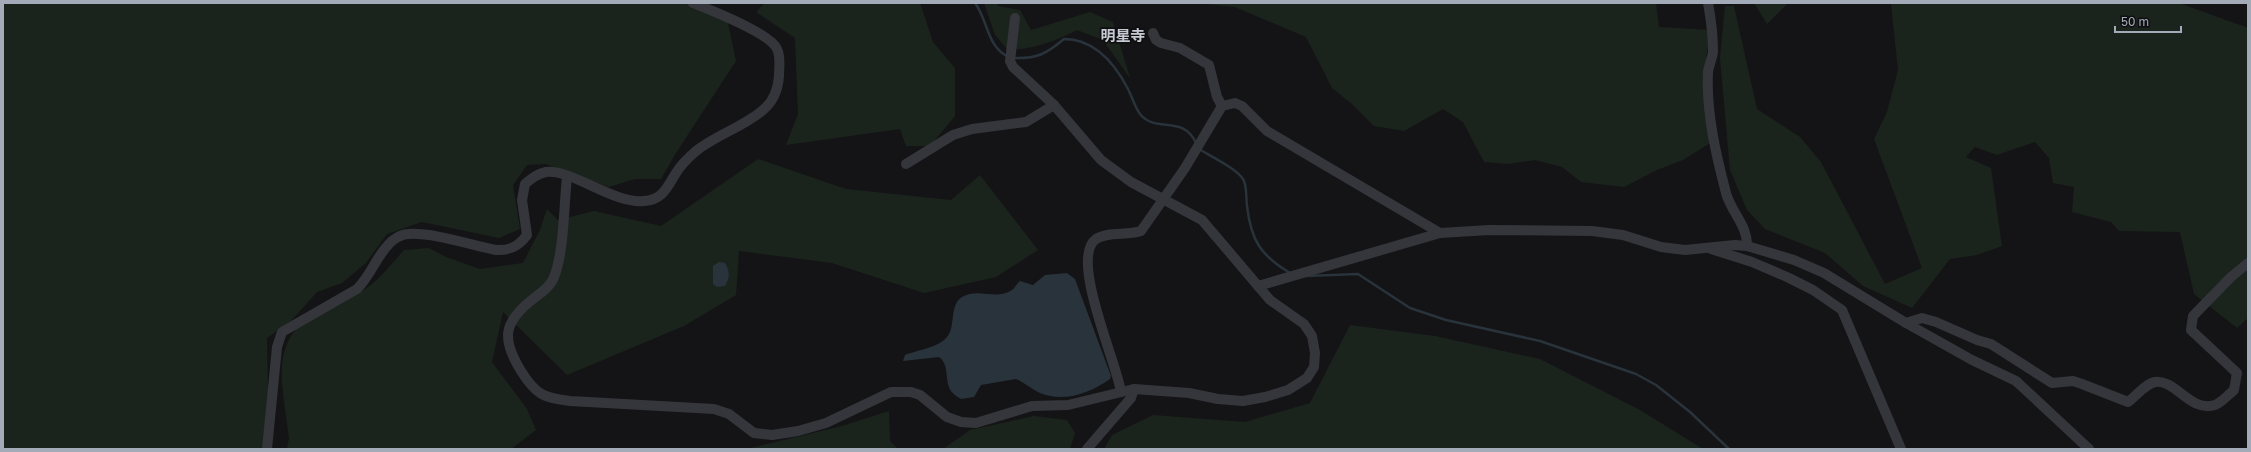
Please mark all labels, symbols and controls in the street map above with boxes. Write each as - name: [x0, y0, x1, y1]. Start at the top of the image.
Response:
- scale bar: [2115, 8, 2181, 34]
- text: 50 m: [2121, 14, 2149, 29]
- district label: 明星寺: [1100, 26, 1146, 44]

